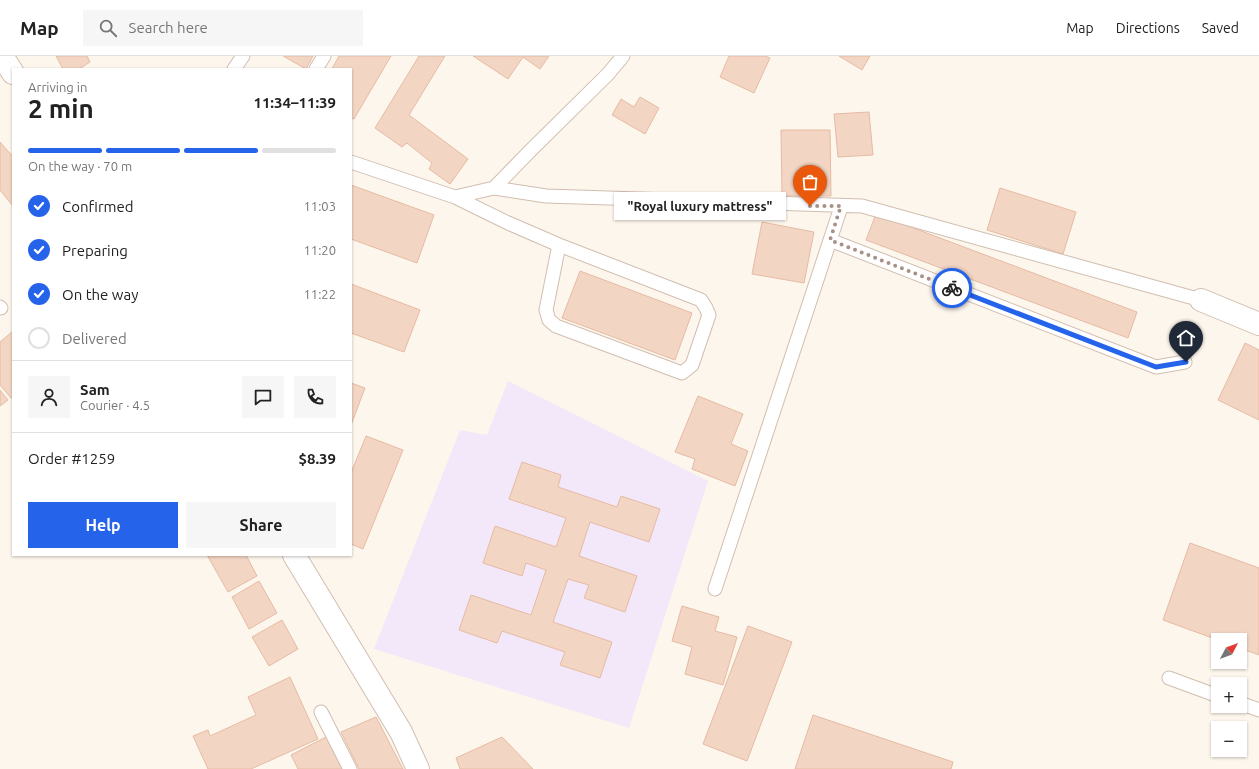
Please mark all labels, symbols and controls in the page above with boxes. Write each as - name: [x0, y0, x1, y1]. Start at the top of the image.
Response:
- search box: [83, 10, 363, 46]
- text: Map: [20, 17, 59, 39]
- icon: search: [97, 17, 119, 39]
- text: Search here: [129, 19, 208, 36]
- text: Map: [1066, 20, 1094, 36]
- text: Directions: [1116, 20, 1180, 36]
- text: Saved: [1202, 20, 1239, 36]
- text: Arriving in: [28, 80, 87, 94]
- text: 2 min: [28, 94, 94, 123]
- text: 11:34–11:39: [253, 94, 336, 111]
- text: On the way · 70 m: [28, 159, 132, 173]
- pin: [793, 165, 827, 206]
- icon: bag: [799, 171, 821, 193]
- callout: "Royal luxury mattress": [614, 192, 786, 220]
- icon: check: [28, 195, 50, 217]
- text: Confirmed: [62, 198, 134, 215]
- text: 11:03: [303, 199, 336, 213]
- text: "Royal luxury mattress": [628, 199, 772, 213]
- icon: check: [28, 239, 50, 261]
- text: Preparing: [62, 242, 128, 259]
- text: 11:20: [303, 243, 336, 257]
- courier: [932, 268, 972, 308]
- icon: bike: [941, 277, 963, 299]
- icon: check: [28, 283, 50, 305]
- text: On the way: [62, 286, 138, 303]
- text: 11:22: [303, 287, 336, 301]
- pin: [1169, 321, 1203, 362]
- icon: home: [1175, 327, 1197, 349]
- text: Delivered: [62, 330, 127, 347]
- button: person: [28, 376, 70, 418]
- button: chat: [242, 376, 284, 418]
- button: phone: [294, 376, 336, 418]
- text: Sam: [80, 381, 110, 398]
- text: Courier · 4.5: [80, 398, 150, 412]
- text: Order #1259: [28, 450, 115, 467]
- text: $8.39: [298, 450, 336, 467]
- button: Help: [28, 502, 178, 548]
- button: Share: [186, 502, 336, 548]
- north arrow: [1211, 633, 1247, 669]
- map controls: [1211, 633, 1247, 757]
- button: +: [1211, 677, 1247, 713]
- button: −: [1211, 721, 1247, 757]

